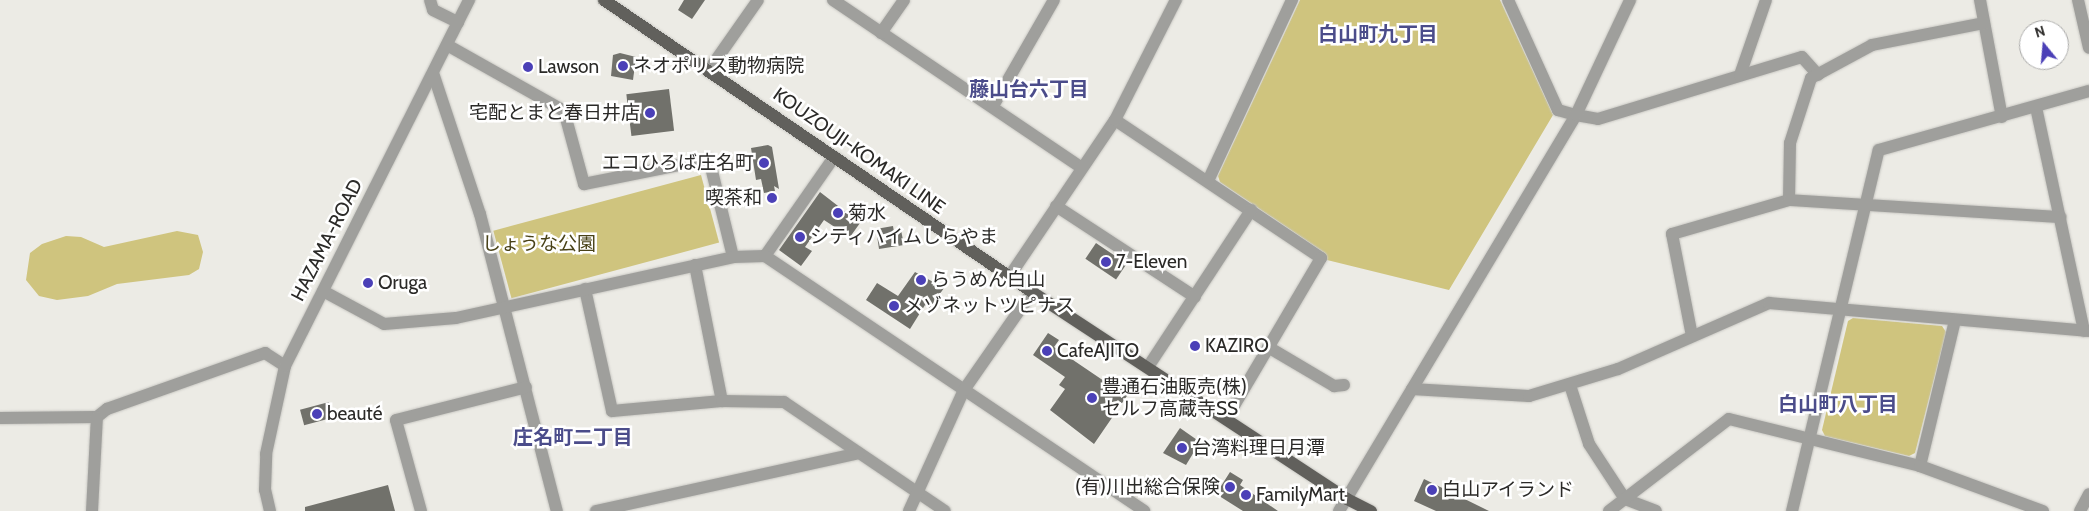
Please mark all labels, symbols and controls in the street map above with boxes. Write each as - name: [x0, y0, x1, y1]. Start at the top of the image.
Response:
- north arrow: [2019, 20, 2069, 70]
- district label: 白山町九丁目: [1318, 22, 1438, 46]
- text: N: [2033, 22, 2047, 42]
- place label: ネオポリス動物病院: [633, 55, 804, 77]
- place label: Lawson: [538, 56, 599, 78]
- marker: ネオポリス動物病院: [617, 60, 629, 72]
- marker: Lawson: [522, 61, 534, 73]
- district label: 藤山台六丁目: [969, 77, 1089, 101]
- street label: KOUZOUJI-KOMAKI LINE: [769, 83, 949, 219]
- place label: 宅配とまと春日井店: [469, 102, 640, 124]
- marker: 宅配とまと春日井店: [644, 107, 656, 119]
- place label: エコひろば庄名町: [602, 152, 754, 174]
- marker: エコひろば庄名町: [758, 157, 770, 169]
- street label: HAZAMA-ROAD: [286, 175, 368, 305]
- place label: 喫茶和: [705, 187, 762, 209]
- marker: 喫茶和: [766, 192, 778, 204]
- place label: 菊水: [848, 202, 886, 224]
- marker: 菊水: [832, 207, 844, 219]
- place label: シティハイムしらやま: [810, 226, 1000, 248]
- marker: シティハイムしらやま: [794, 231, 806, 243]
- park label: しょうな公園: [482, 233, 596, 255]
- place label: 7-Eleven: [1116, 251, 1187, 273]
- marker: 7-Eleven: [1100, 256, 1112, 268]
- place label: らうめん白山: [931, 269, 1045, 291]
- place label: Oruga: [378, 272, 427, 294]
- marker: らうめん白山: [915, 274, 927, 286]
- marker: Oruga: [362, 277, 374, 289]
- place label: メゾネットツピナス: [904, 295, 1075, 317]
- marker: メゾネットツピナス: [888, 300, 900, 312]
- place label: KAZIRO: [1205, 335, 1269, 357]
- place label: CafeAJITO: [1057, 340, 1139, 362]
- marker: KAZIRO: [1189, 340, 1201, 352]
- marker: CafeAJITO: [1041, 345, 1053, 357]
- place label: 豊通石油販売(株) セルフ高蔵寺SS: [1102, 376, 1247, 420]
- marker: 豊通石油販売(株) セルフ高蔵寺SS: [1086, 392, 1098, 404]
- district label: 白山町八丁目: [1778, 392, 1898, 416]
- place label: beauté: [327, 403, 382, 425]
- marker: beauté: [311, 408, 323, 420]
- district label: 庄名町二丁目: [513, 425, 633, 449]
- place label: 台湾料理日月潭: [1192, 437, 1325, 459]
- marker: 台湾料理日月潭: [1176, 442, 1188, 454]
- place label: (有)川出総合保険: [1075, 476, 1220, 498]
- place label: 白山アイランド: [1442, 479, 1575, 501]
- marker: (有)川出総合保険: [1224, 481, 1236, 493]
- place label: FamilyMart: [1256, 484, 1345, 506]
- marker: 白山アイランド: [1426, 484, 1438, 496]
- marker: FamilyMart: [1240, 489, 1252, 501]

